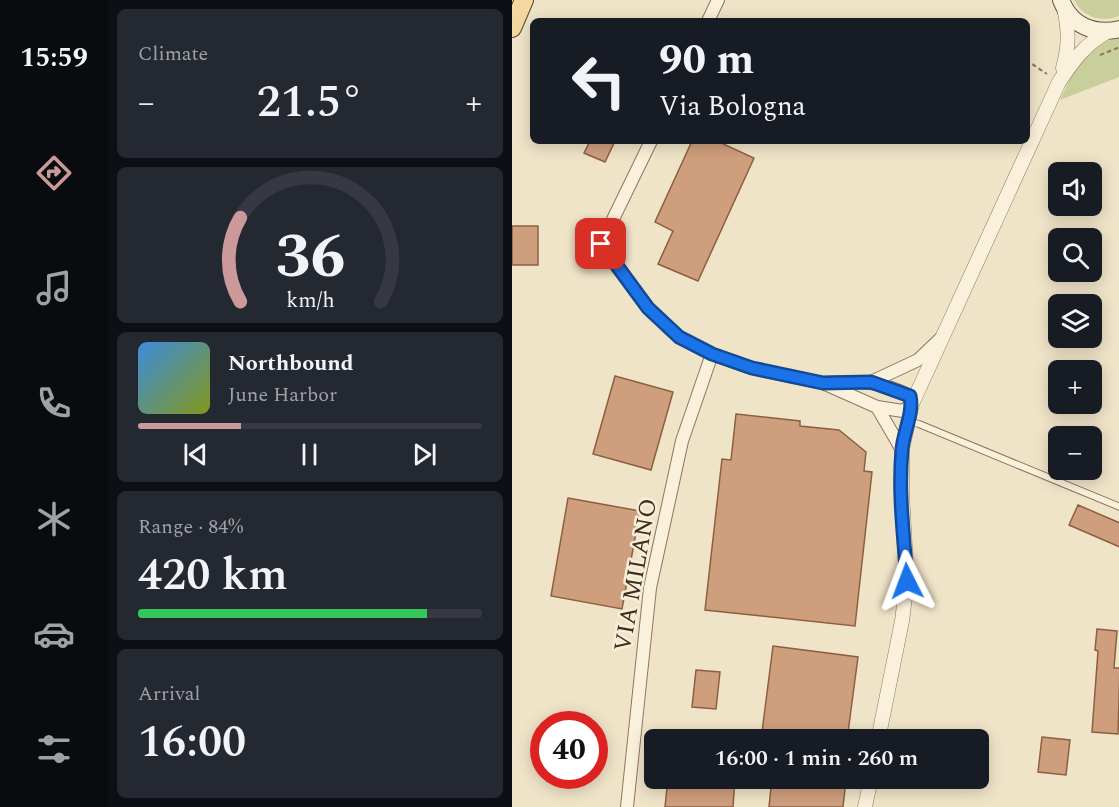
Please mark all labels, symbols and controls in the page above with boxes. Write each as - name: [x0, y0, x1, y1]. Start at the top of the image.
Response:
- text: 90 m: [659, 29, 754, 92]
- text: 15:59: [20, 37, 88, 79]
- text: Climate: [138, 39, 208, 69]
- icon: left: [560, 42, 638, 120]
- text: 21.5°: [257, 68, 363, 137]
- text: −: [138, 78, 155, 128]
- text: +: [465, 78, 482, 128]
- text: Via Bologna: [659, 86, 806, 128]
- icon: directions: [33, 152, 75, 194]
- map controls: [1048, 162, 1102, 480]
- button: sound: [1048, 162, 1102, 216]
- text: 36: [275, 210, 345, 305]
- pin: [575, 218, 626, 269]
- icon: arrive: [584, 227, 617, 260]
- button: search: [1048, 228, 1102, 282]
- icon: music: [33, 267, 75, 309]
- text: km/h: [286, 285, 334, 318]
- button: layers: [1048, 294, 1102, 348]
- text: Northbound: [228, 347, 354, 380]
- button: +: [1048, 360, 1102, 414]
- text: June Harbor: [228, 380, 337, 410]
- icon: phone: [33, 382, 75, 424]
- button: −: [1048, 426, 1102, 480]
- icon: previous: [179, 438, 212, 471]
- icon: pause: [293, 438, 326, 471]
- icon: next: [408, 438, 441, 471]
- street label: VIA MILANO: [605, 496, 667, 654]
- icon: climate: [33, 498, 75, 540]
- text: Range · 84%: [138, 512, 243, 542]
- text: 420 km: [138, 541, 288, 610]
- position arrow: [875, 549, 939, 613]
- icon: car: [33, 613, 75, 655]
- text: Arrival: [138, 679, 200, 709]
- text: 16:00: [138, 708, 246, 777]
- speed limit sign: 40: [530, 711, 608, 789]
- icon: filters: [33, 728, 75, 770]
- text: 16:00 · 1 min · 260 m: [715, 742, 918, 775]

